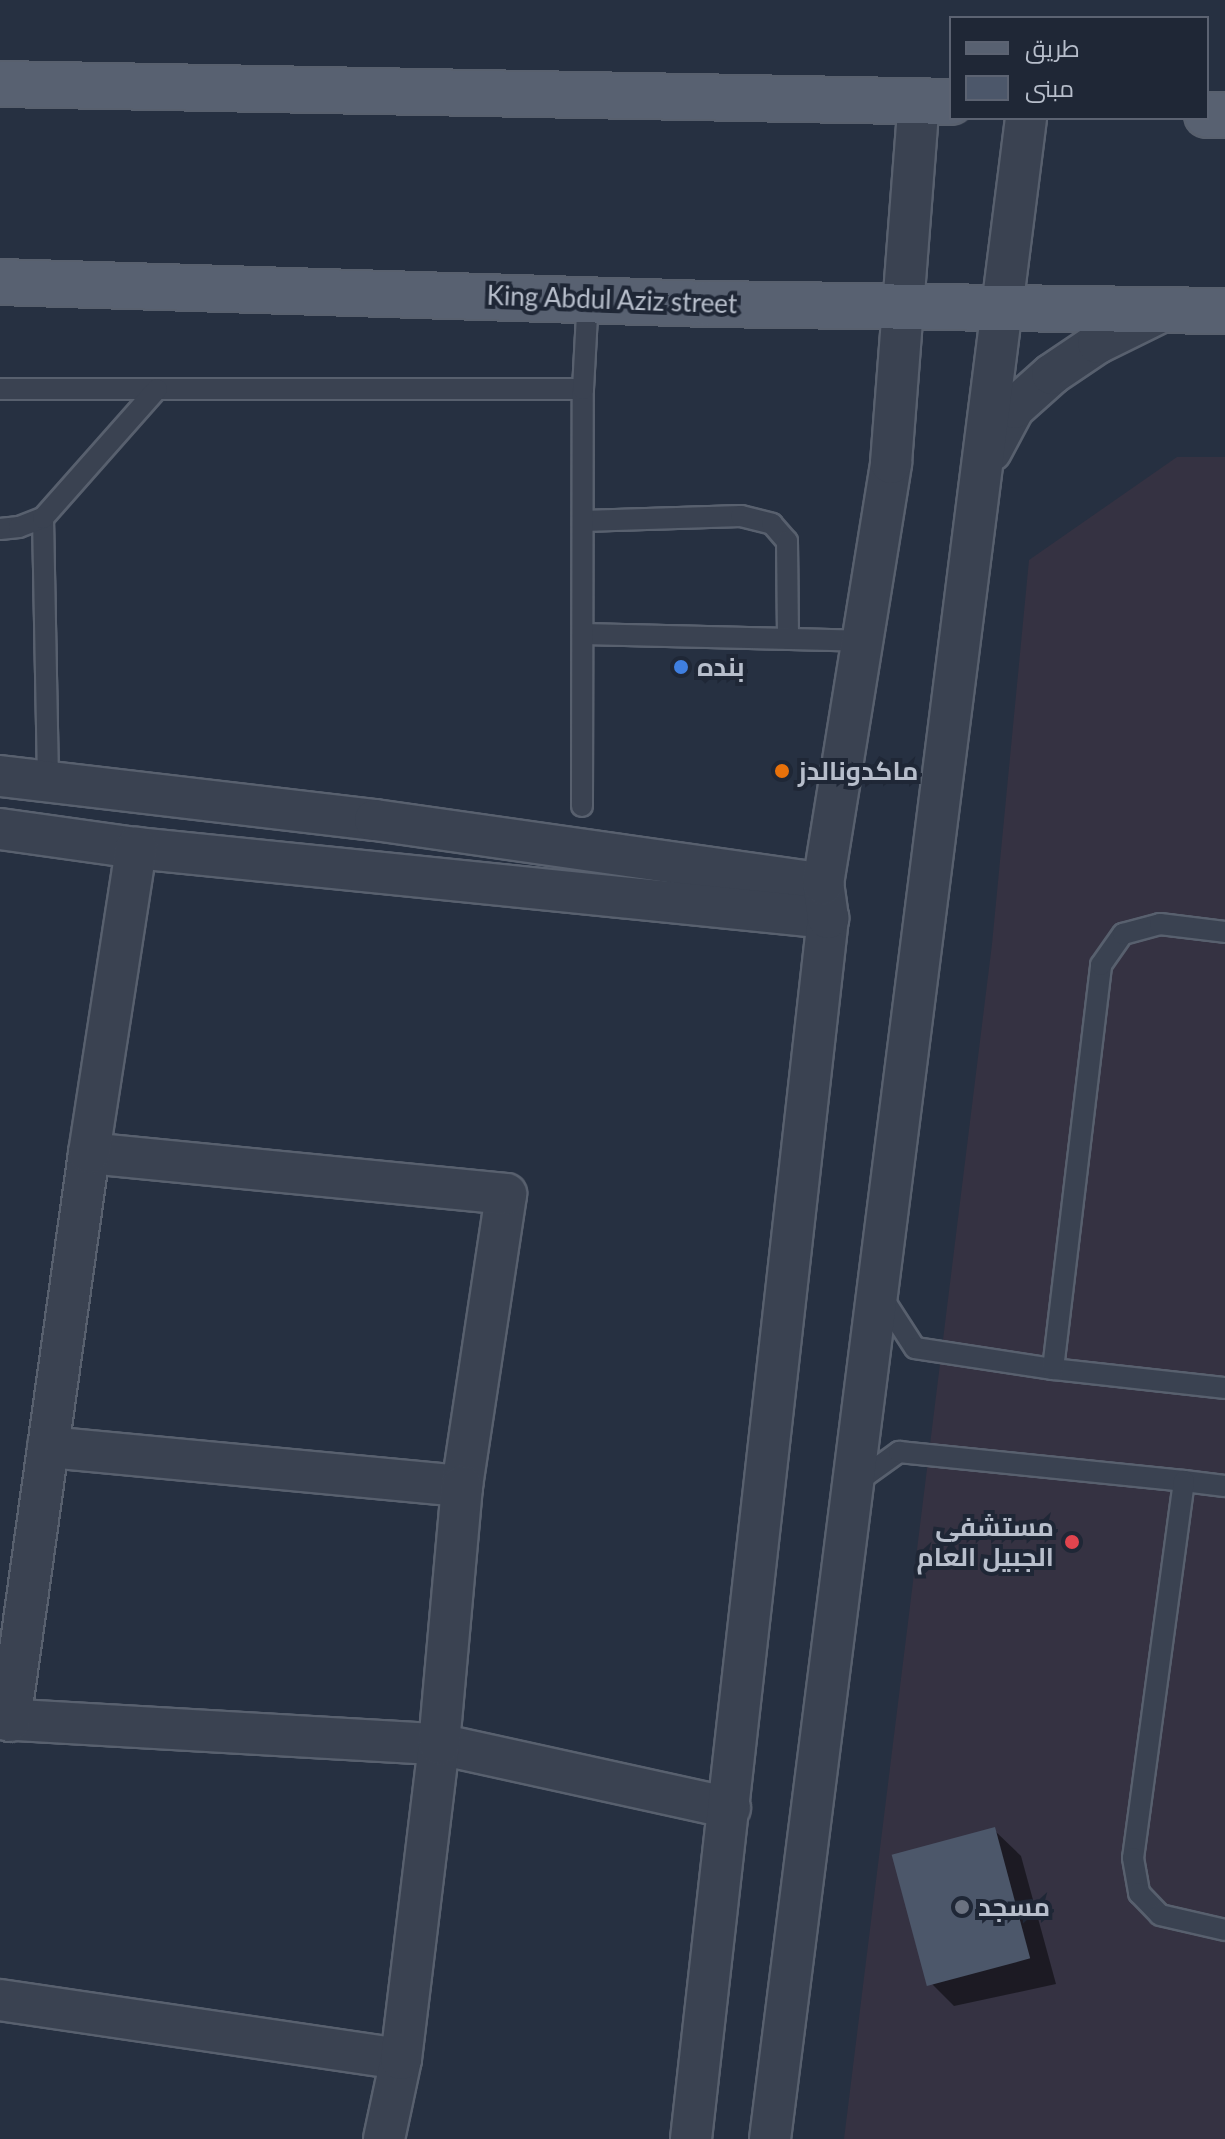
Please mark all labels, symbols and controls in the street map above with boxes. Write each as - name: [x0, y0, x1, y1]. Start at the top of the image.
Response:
- legend: [949, 16, 1209, 120]
- text: طريق: [1025, 33, 1080, 62]
- text: مبنى: [1025, 73, 1074, 102]
- street label: King Abdul Aziz street: [485, 280, 739, 320]
- place label: بنده: [697, 651, 745, 683]
- marker: بنده: [672, 658, 690, 676]
- place label: ماكدونالدز: [798, 755, 918, 787]
- marker: ماكدونالدز: [773, 762, 791, 780]
- place label: مستشفى الجبيل العام: [916, 1511, 1054, 1572]
- marker: مستشفى الجبيل العام: [1061, 1531, 1083, 1553]
- place label: مسجد: [978, 1891, 1050, 1923]
- marker: مسجد: [953, 1898, 971, 1916]

